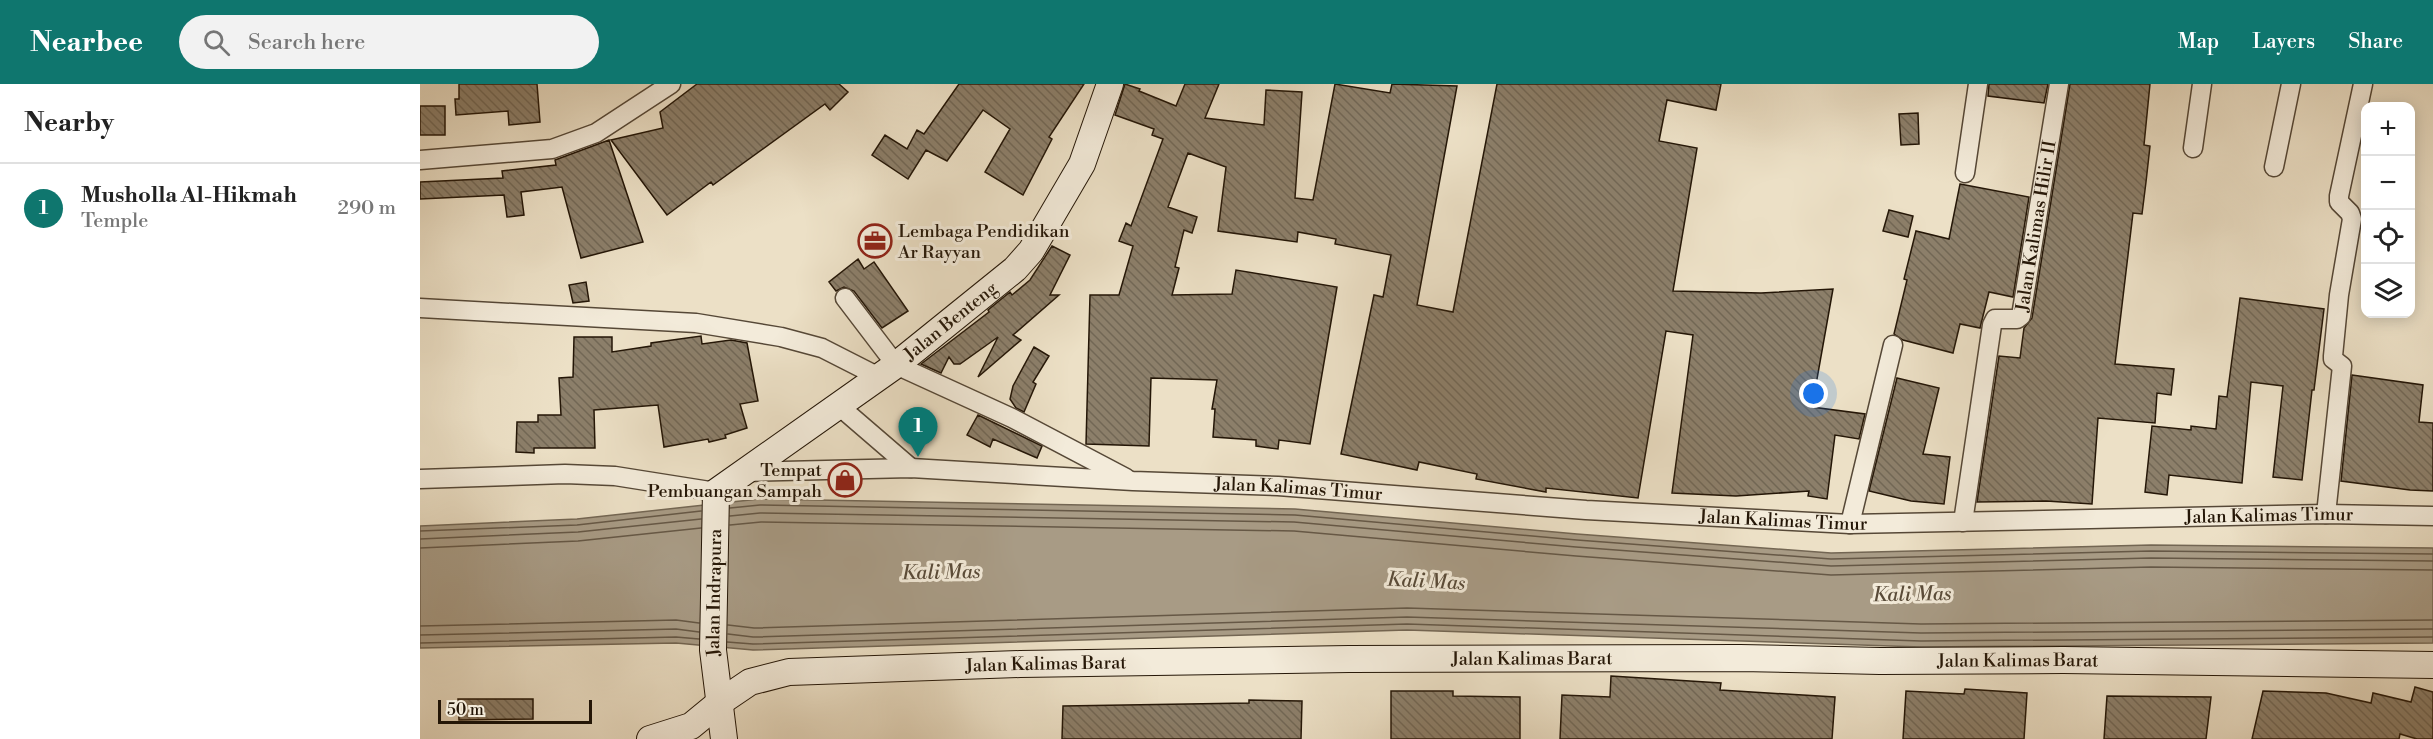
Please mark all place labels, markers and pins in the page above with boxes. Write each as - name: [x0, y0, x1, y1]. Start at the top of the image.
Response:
- place label: Lembaga Pendidikan Ar Rayyan: [897, 220, 1070, 264]
- office icon: Lembaga Pendidikan Ar Rayyan: [857, 223, 893, 259]
- pin: 1: [898, 408, 938, 457]
- place label: Tempat Pembuangan Sampah: [647, 459, 823, 503]
- shop icon: Tempat Pembuangan Sampah: [827, 462, 863, 498]

